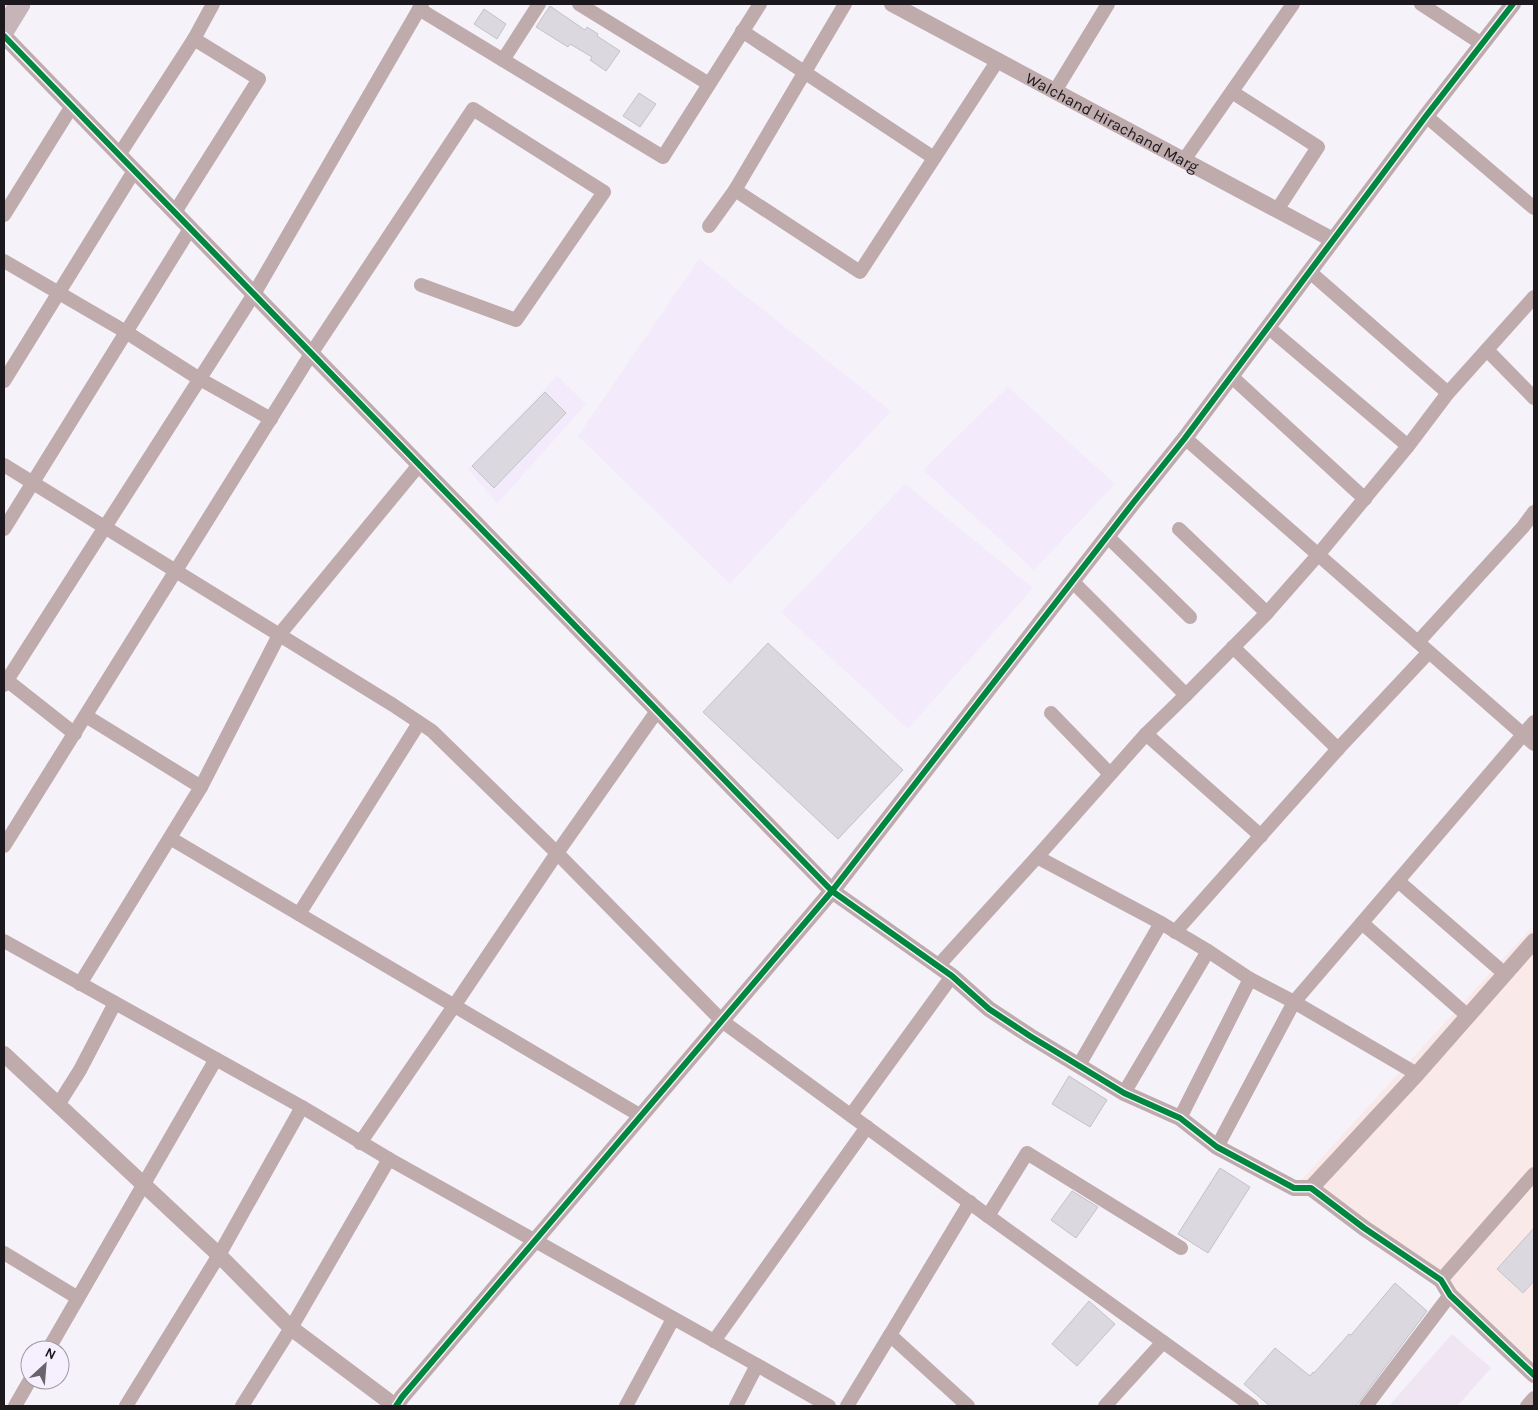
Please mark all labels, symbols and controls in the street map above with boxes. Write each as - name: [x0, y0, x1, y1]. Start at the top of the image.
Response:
- street label: Walchand Hirachand Marg: [1023, 68, 1202, 176]
- north arrow: [20, 1340, 70, 1390]
- text: N: [42, 1344, 59, 1364]

